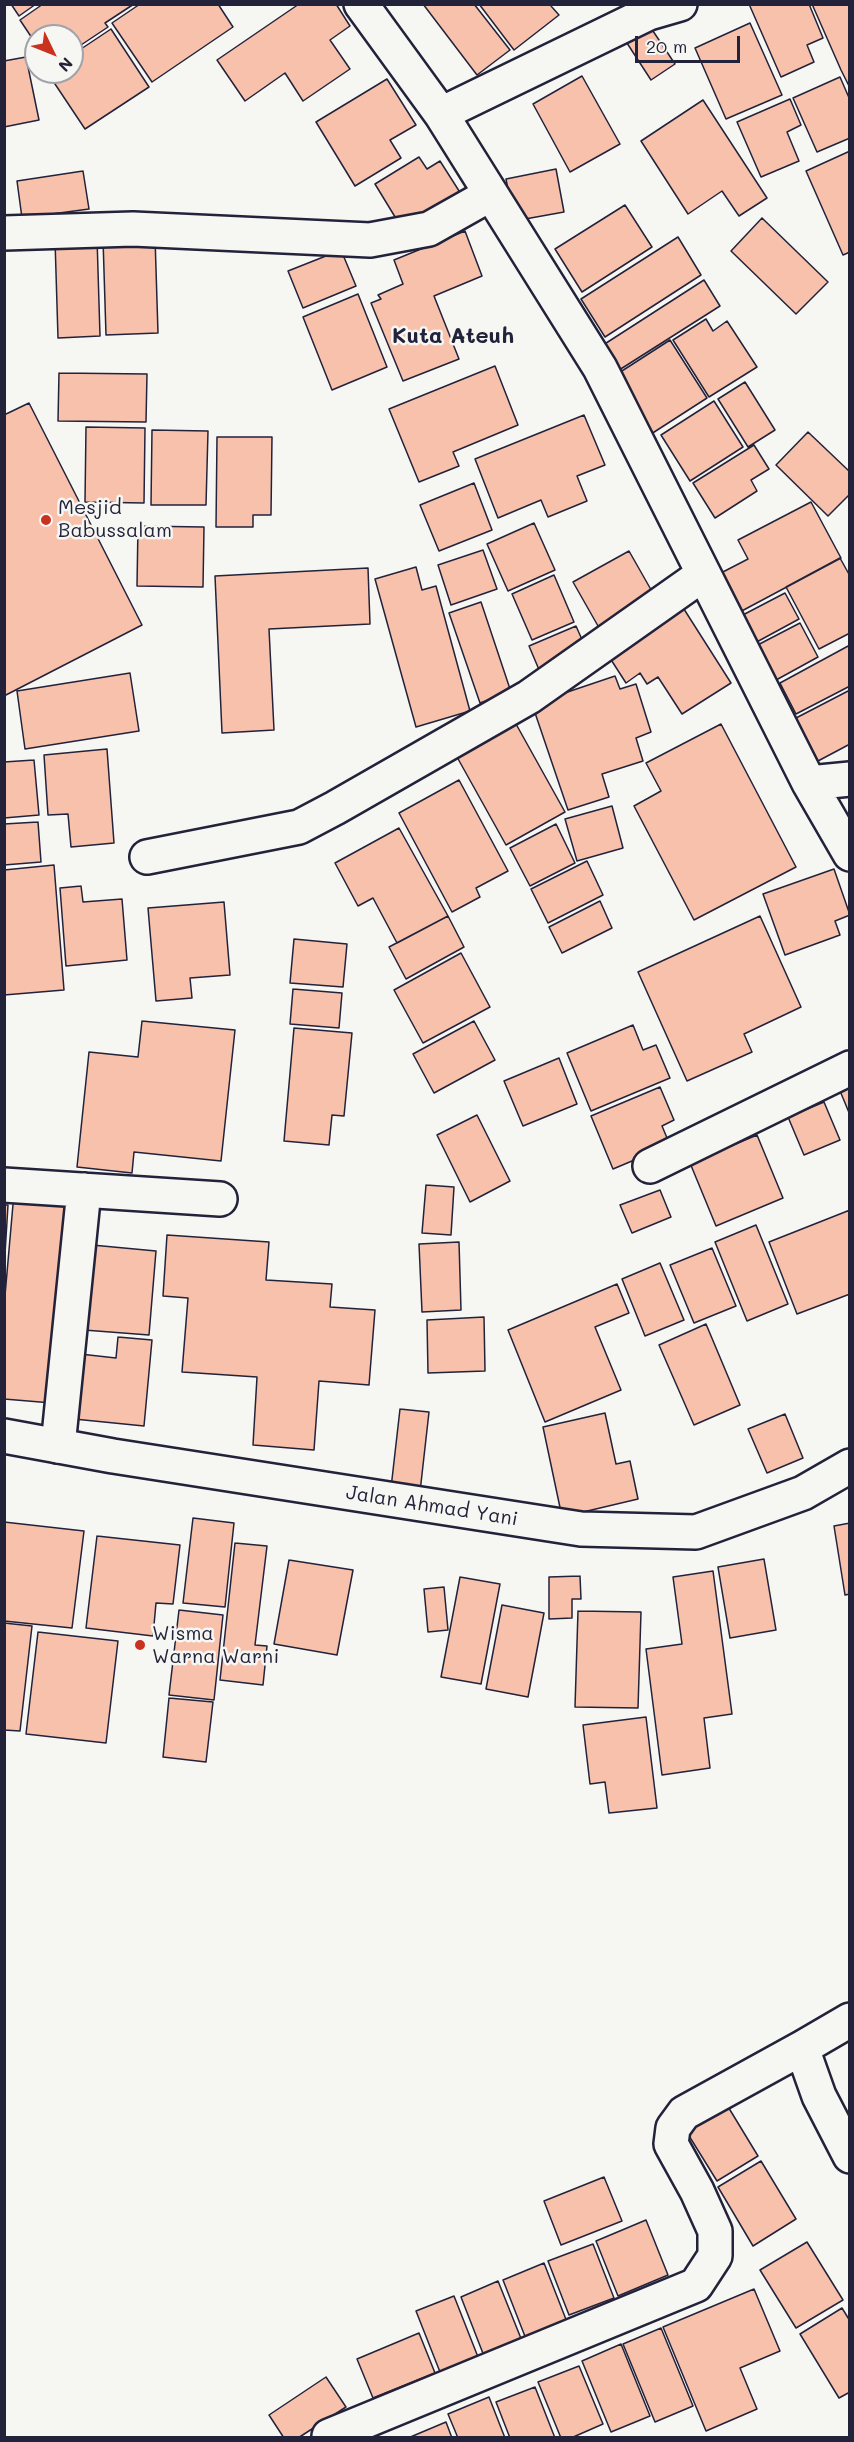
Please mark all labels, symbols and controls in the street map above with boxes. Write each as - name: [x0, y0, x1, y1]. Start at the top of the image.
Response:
- north arrow: [24, 24, 84, 84]
- scale bar: [638, 24, 743, 62]
- text: 20 m: [646, 34, 687, 58]
- text: N: [54, 54, 78, 77]
- district label: Kuta Ateuh: [392, 323, 514, 349]
- place label: Mesjid Babussalam: [58, 496, 172, 543]
- marker: Mesjid Babussalam: [39, 513, 53, 527]
- street label: Jalan Ahmad Yani: [344, 1481, 520, 1531]
- place label: Wisma Warna Warni: [152, 1622, 279, 1669]
- marker: Wisma Warna Warni: [133, 1638, 147, 1652]

